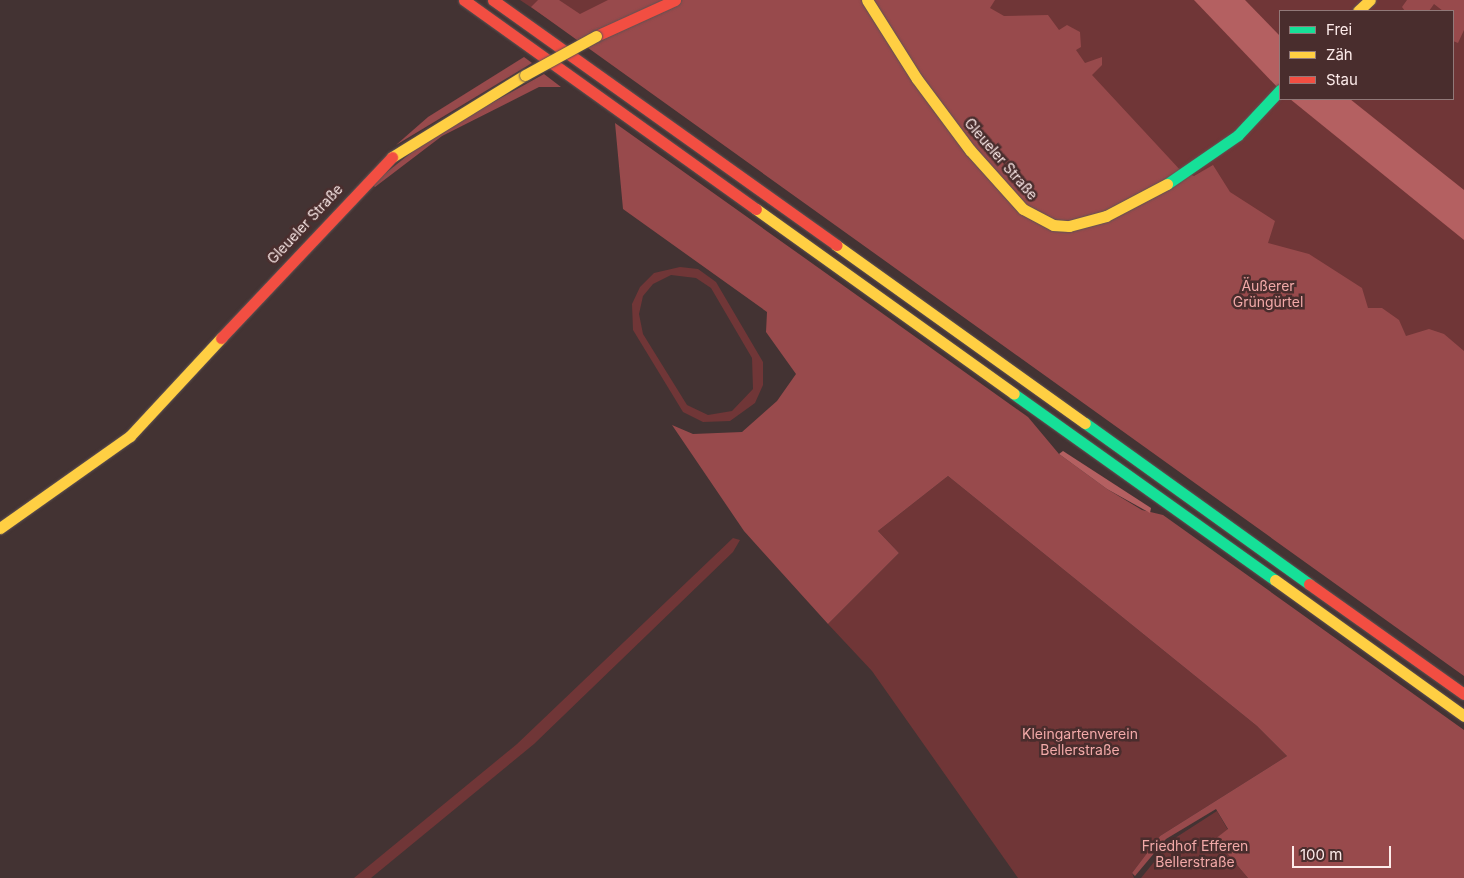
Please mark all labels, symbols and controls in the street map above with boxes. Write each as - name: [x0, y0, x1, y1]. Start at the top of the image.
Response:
- legend: [1279, 10, 1454, 100]
- text: Frei: [1326, 20, 1352, 39]
- text: Zäh: [1326, 45, 1353, 64]
- text: Stau: [1326, 70, 1358, 89]
- street label: Gleueler Straße: [961, 115, 1041, 203]
- street label: Gleueler Straße: [264, 181, 346, 267]
- park label: Äußerer Grüngürtel: [1233, 278, 1303, 310]
- park label: Kleingartenverein Bellerstraße: [1022, 726, 1138, 759]
- scale bar: [1294, 836, 1393, 868]
- park label: Friedhof Efferen Bellerstraße: [1142, 838, 1248, 870]
- text: 100 m: [1300, 845, 1342, 864]

